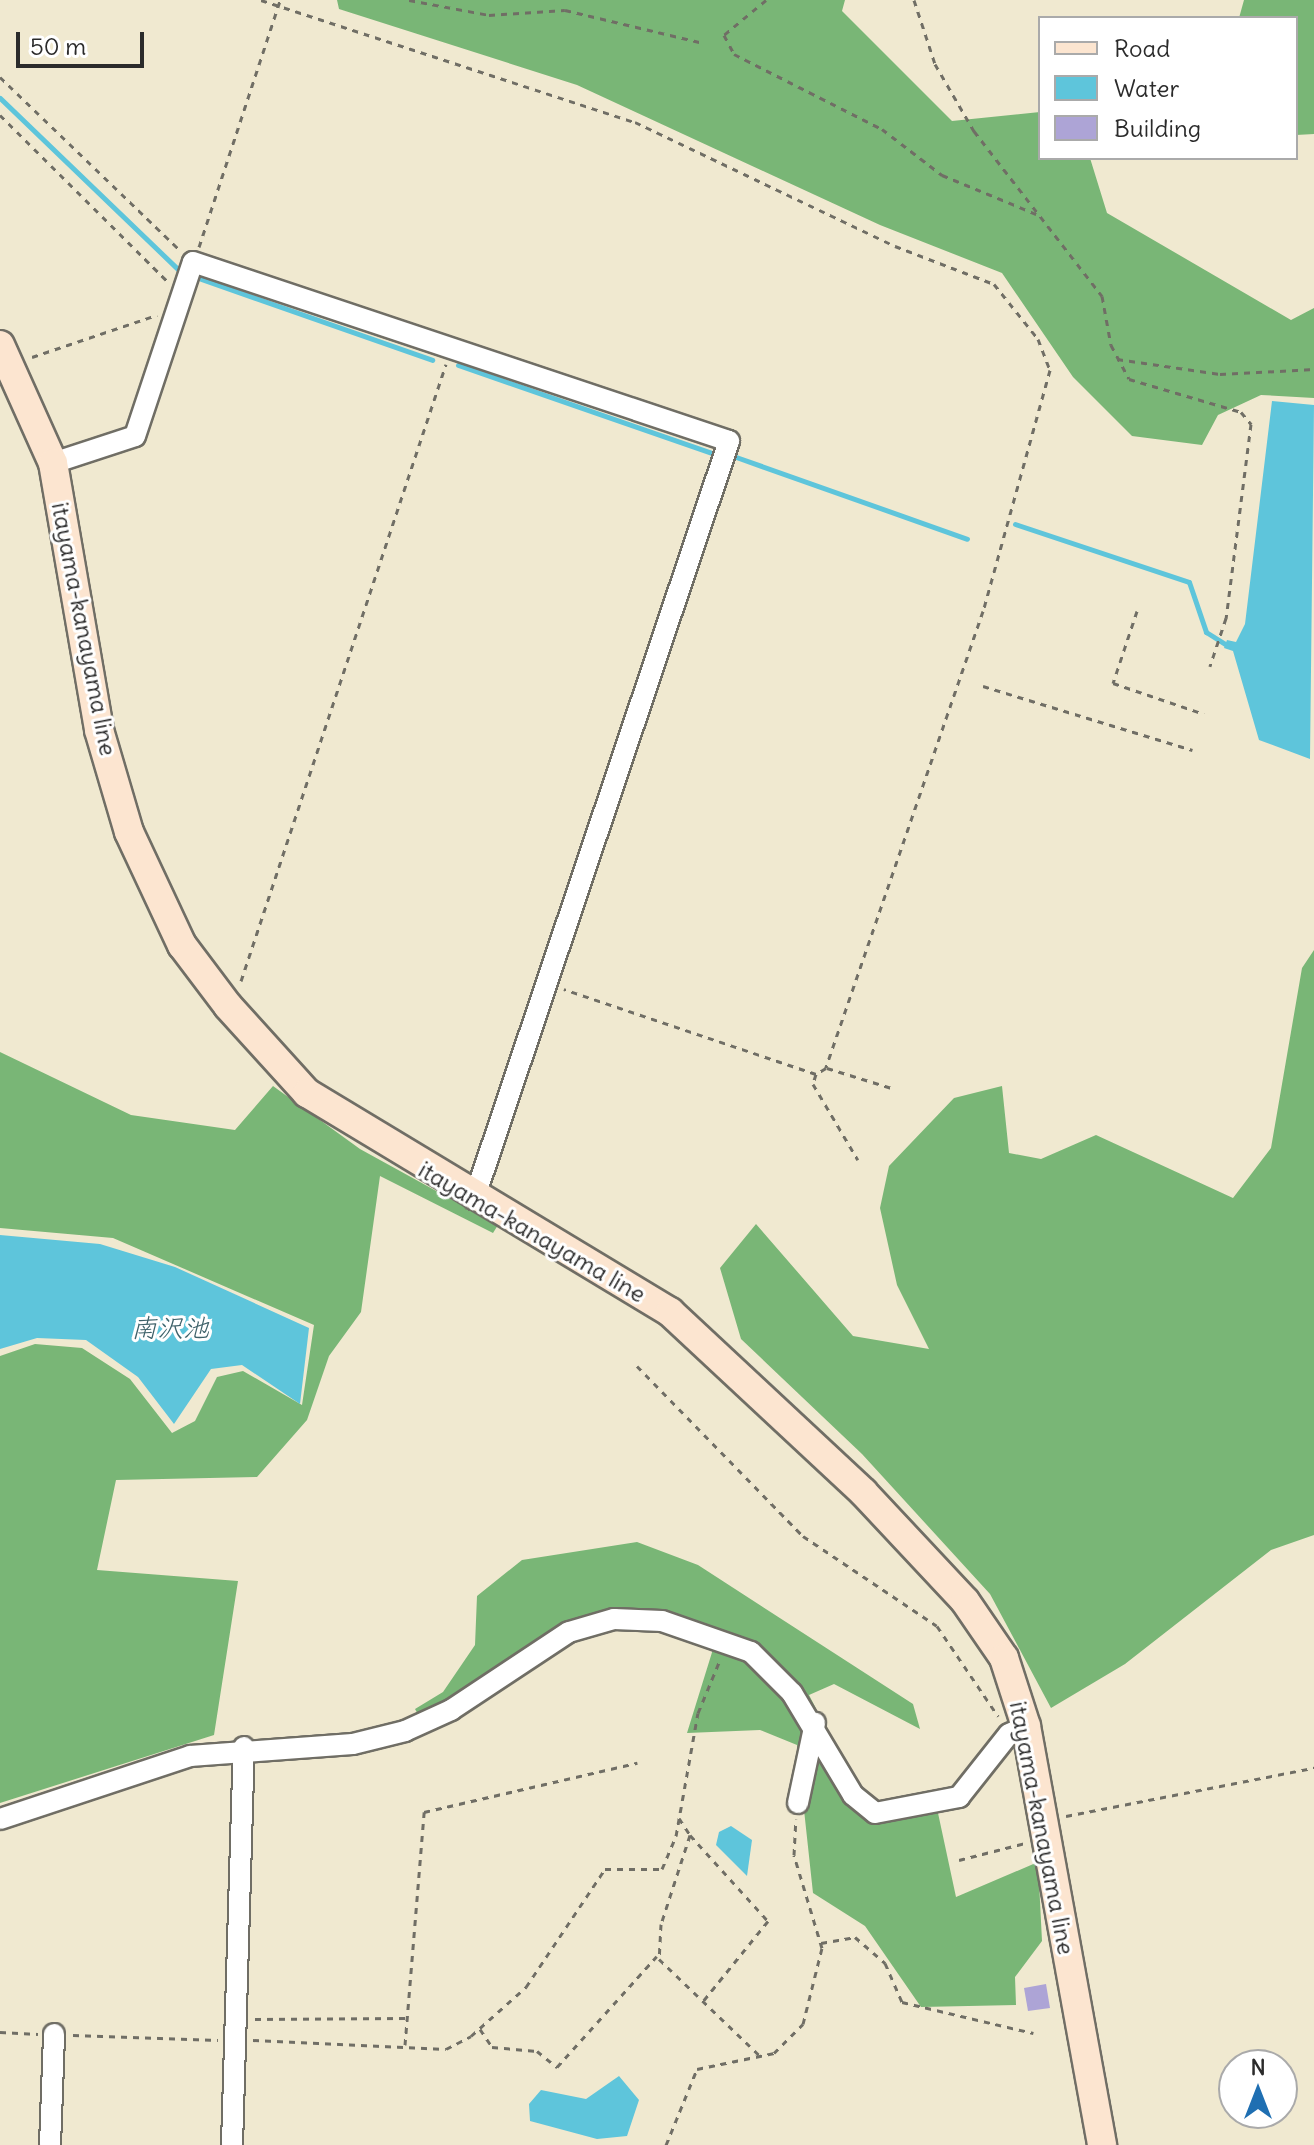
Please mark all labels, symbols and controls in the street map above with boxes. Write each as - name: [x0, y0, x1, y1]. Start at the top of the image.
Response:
- scale bar: [20, 16, 148, 66]
- legend: [1038, 16, 1298, 160]
- text: 50 m: [30, 31, 86, 61]
- text: Road: [1114, 33, 1170, 63]
- text: Water: [1114, 73, 1179, 103]
- text: Building: [1114, 113, 1201, 143]
- street label: itayama-kanayama line: [45, 500, 123, 758]
- street label: itayama-kanayama line: [413, 1155, 651, 1309]
- water label: 南沢池: [131, 1312, 209, 1344]
- street label: itayama-kanayama line: [1003, 1699, 1081, 1957]
- north arrow: [1218, 2049, 1298, 2129]
- text: N: [1250, 2053, 1266, 2081]

